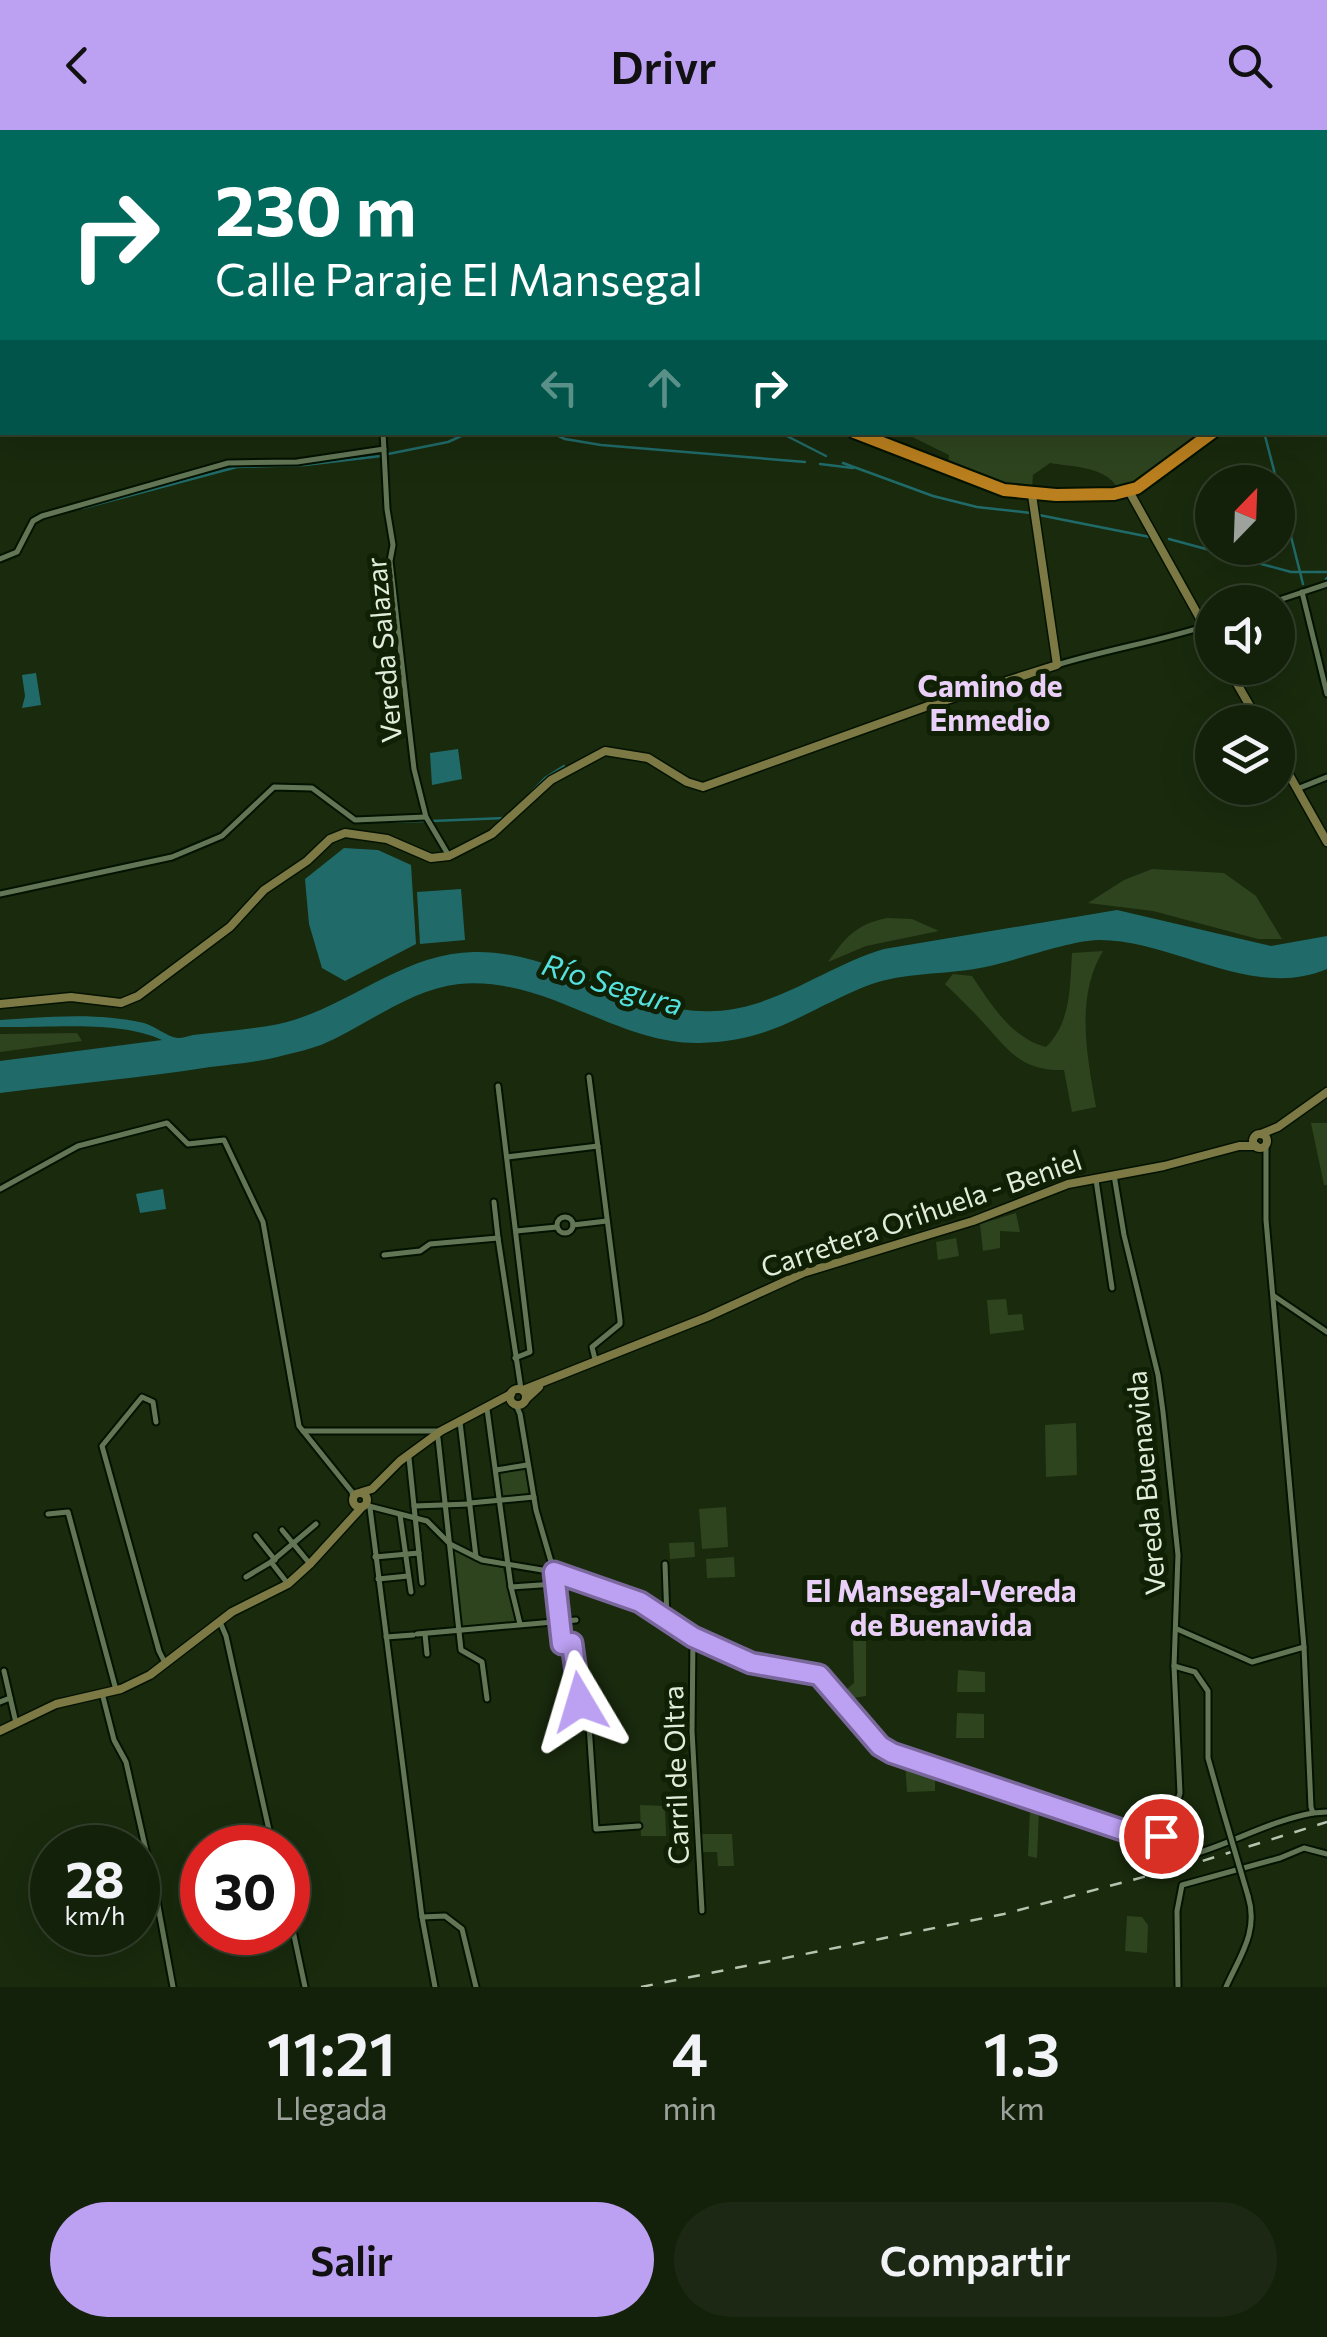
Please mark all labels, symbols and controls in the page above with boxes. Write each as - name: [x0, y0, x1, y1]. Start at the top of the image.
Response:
- icon: back: [50, 38, 105, 93]
- text: Drivr: [611, 38, 716, 93]
- icon: search: [1222, 38, 1277, 93]
- text: 230 m: [215, 165, 417, 250]
- icon: right: [50, 170, 180, 300]
- text: Calle Paraje El Mansegal: [215, 250, 703, 305]
- icon: left: [532, 360, 587, 415]
- icon: ahead: [637, 360, 692, 415]
- icon: right: [742, 360, 797, 415]
- north arrow: [1195, 465, 1295, 565]
- map controls: [1195, 465, 1295, 805]
- street label: Vereda Salazar: [358, 556, 408, 744]
- button: sound: [1195, 585, 1295, 685]
- district label: Camino de Enmedio: [917, 666, 1063, 737]
- button: layers: [1195, 705, 1295, 805]
- water label: Río Segura: [538, 944, 688, 1022]
- street label: Carretera Orihuela - Beniel: [756, 1142, 1086, 1284]
- street label: Vereda Buenavida: [1118, 1369, 1172, 1597]
- district label: El Mansegal-Vereda de Buenavida: [805, 1571, 1077, 1642]
- position arrow: [528, 1650, 632, 1754]
- street label: Carril de Oltra: [655, 1685, 695, 1865]
- pin: [1119, 1794, 1204, 1879]
- icon: arrive: [1134, 1809, 1189, 1864]
- speed limit sign: 30: [180, 1825, 310, 1955]
- text: 28: [65, 1847, 125, 1908]
- text: km/h: [65, 1900, 125, 1930]
- text: 11:21: [267, 2015, 396, 2088]
- text: 4: [671, 2015, 708, 2088]
- text: 1.3: [984, 2015, 1060, 2088]
- text: Llegada: [275, 2087, 387, 2127]
- text: min: [662, 2087, 717, 2127]
- text: km: [999, 2087, 1045, 2127]
- button: Salir: [50, 2202, 654, 2317]
- button: Compartir: [674, 2202, 1277, 2317]

